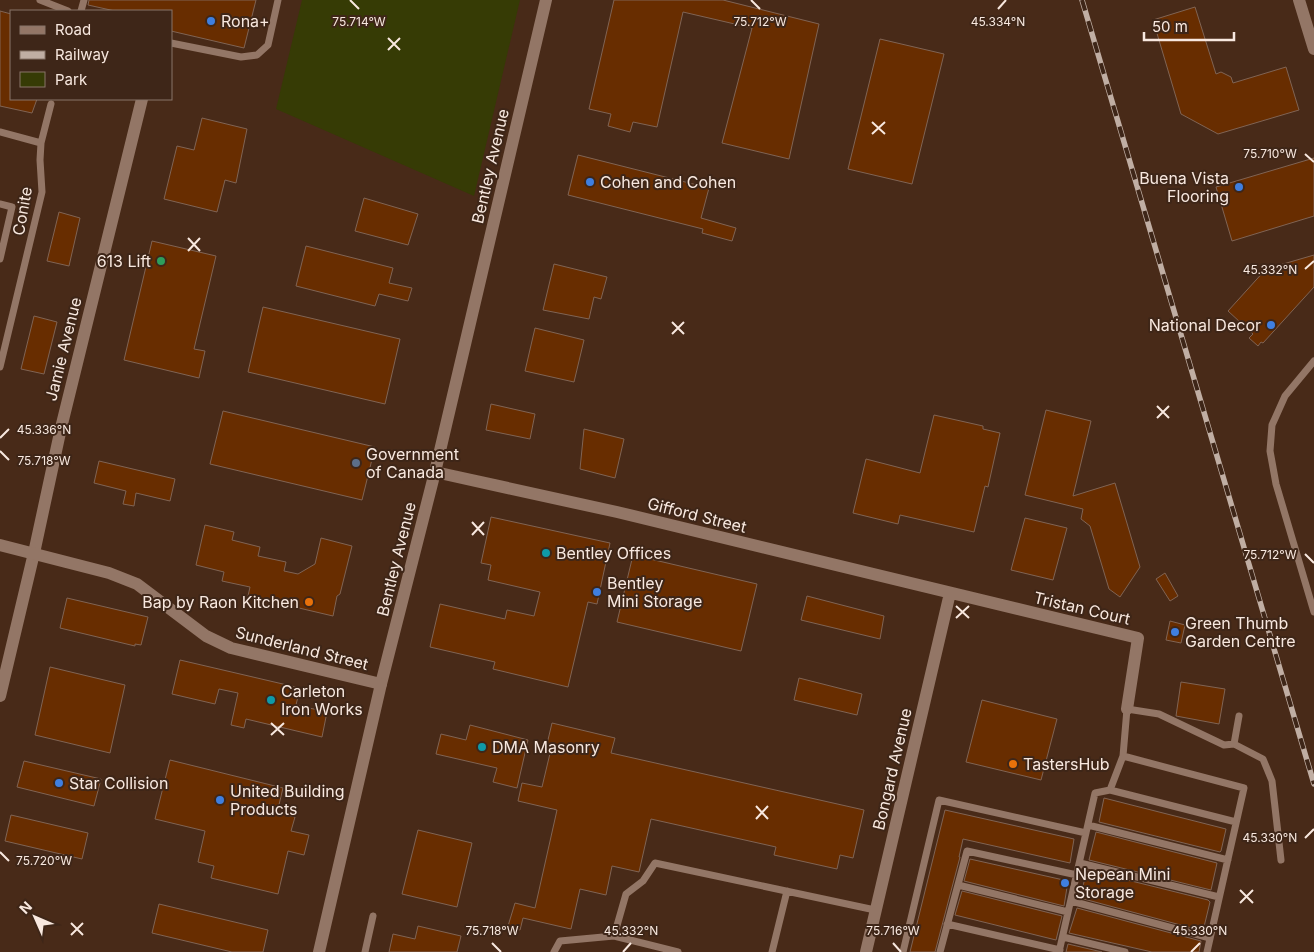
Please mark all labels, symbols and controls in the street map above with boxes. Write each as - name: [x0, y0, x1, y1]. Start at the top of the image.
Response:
- legend: [10, 10, 172, 100]
- scale bar: [1144, 10, 1234, 42]
- place label: Rona+: [221, 11, 270, 31]
- text: 75.714°W: [332, 14, 386, 29]
- text: 75.712°W: [733, 14, 787, 29]
- text: 45.334°N: [971, 14, 1025, 29]
- marker: Rona+: [205, 15, 217, 27]
- text: 50 m: [1152, 17, 1188, 36]
- text: Road: [55, 20, 91, 39]
- text: Railway: [55, 45, 110, 64]
- text: Park: [55, 70, 88, 89]
- street label: Bentley Avenue: [467, 107, 513, 225]
- text: 75.710°W: [1243, 146, 1297, 161]
- place label: Buena Vista Flooring: [1139, 168, 1229, 206]
- place label: Cohen and Cohen: [600, 172, 736, 192]
- marker: Cohen and Cohen: [584, 176, 596, 188]
- marker: Buena Vista Flooring: [1233, 181, 1245, 193]
- street label: Conite: [8, 185, 36, 237]
- place label: 613 Lift: [97, 251, 151, 271]
- marker: 613 Lift: [155, 255, 167, 267]
- text: 45.332°N: [1243, 262, 1297, 277]
- street label: Jamie Avenue: [40, 295, 86, 403]
- place label: National Decor: [1149, 315, 1261, 335]
- marker: National Decor: [1265, 319, 1277, 331]
- text: 45.336°N: [17, 422, 71, 437]
- place label: Government of Canada: [366, 444, 459, 482]
- text: 75.718°W: [17, 453, 71, 468]
- marker: Government of Canada: [350, 457, 362, 469]
- street label: Gifford Street: [645, 493, 749, 537]
- street label: Bentley Avenue: [372, 500, 420, 618]
- place label: Bentley Offices: [556, 543, 671, 563]
- marker: Bentley Offices: [540, 547, 552, 559]
- text: 75.712°W: [1243, 547, 1297, 562]
- place label: Bentley Mini Storage: [607, 573, 702, 611]
- marker: Bentley Mini Storage: [591, 586, 603, 598]
- street label: Tristan Court: [1032, 587, 1132, 629]
- place label: Bap by Raon Kitchen: [142, 592, 299, 612]
- marker: Bap by Raon Kitchen: [303, 596, 315, 608]
- place label: Green Thumb Garden Centre: [1185, 613, 1296, 651]
- street label: Sunderland Street: [233, 622, 371, 674]
- marker: Green Thumb Garden Centre: [1169, 626, 1181, 638]
- place label: Carleton Iron Works: [281, 681, 363, 719]
- marker: Carleton Iron Works: [265, 694, 277, 706]
- street label: Bongard Avenue: [868, 706, 916, 832]
- place label: DMA Masonry: [492, 737, 600, 757]
- marker: DMA Masonry: [476, 741, 488, 753]
- place label: TastersHub: [1023, 754, 1110, 774]
- marker: TastersHub: [1007, 758, 1019, 770]
- place label: Star Collision: [69, 773, 168, 793]
- marker: Star Collision: [53, 777, 65, 789]
- place label: United Building Products: [230, 781, 345, 819]
- marker: United Building Products: [214, 794, 226, 806]
- text: 45.330°N: [1243, 830, 1297, 845]
- text: 75.720°W: [16, 853, 72, 868]
- place label: Nepean Mini Storage: [1075, 864, 1170, 902]
- marker: Nepean Mini Storage: [1059, 877, 1071, 889]
- north arrow: [10, 892, 60, 942]
- text: N: [16, 898, 35, 917]
- text: 75.718°W: [465, 923, 519, 938]
- text: 45.332°N: [604, 923, 658, 938]
- text: 75.716°W: [866, 923, 920, 938]
- text: 45.330°N: [1173, 923, 1227, 938]

